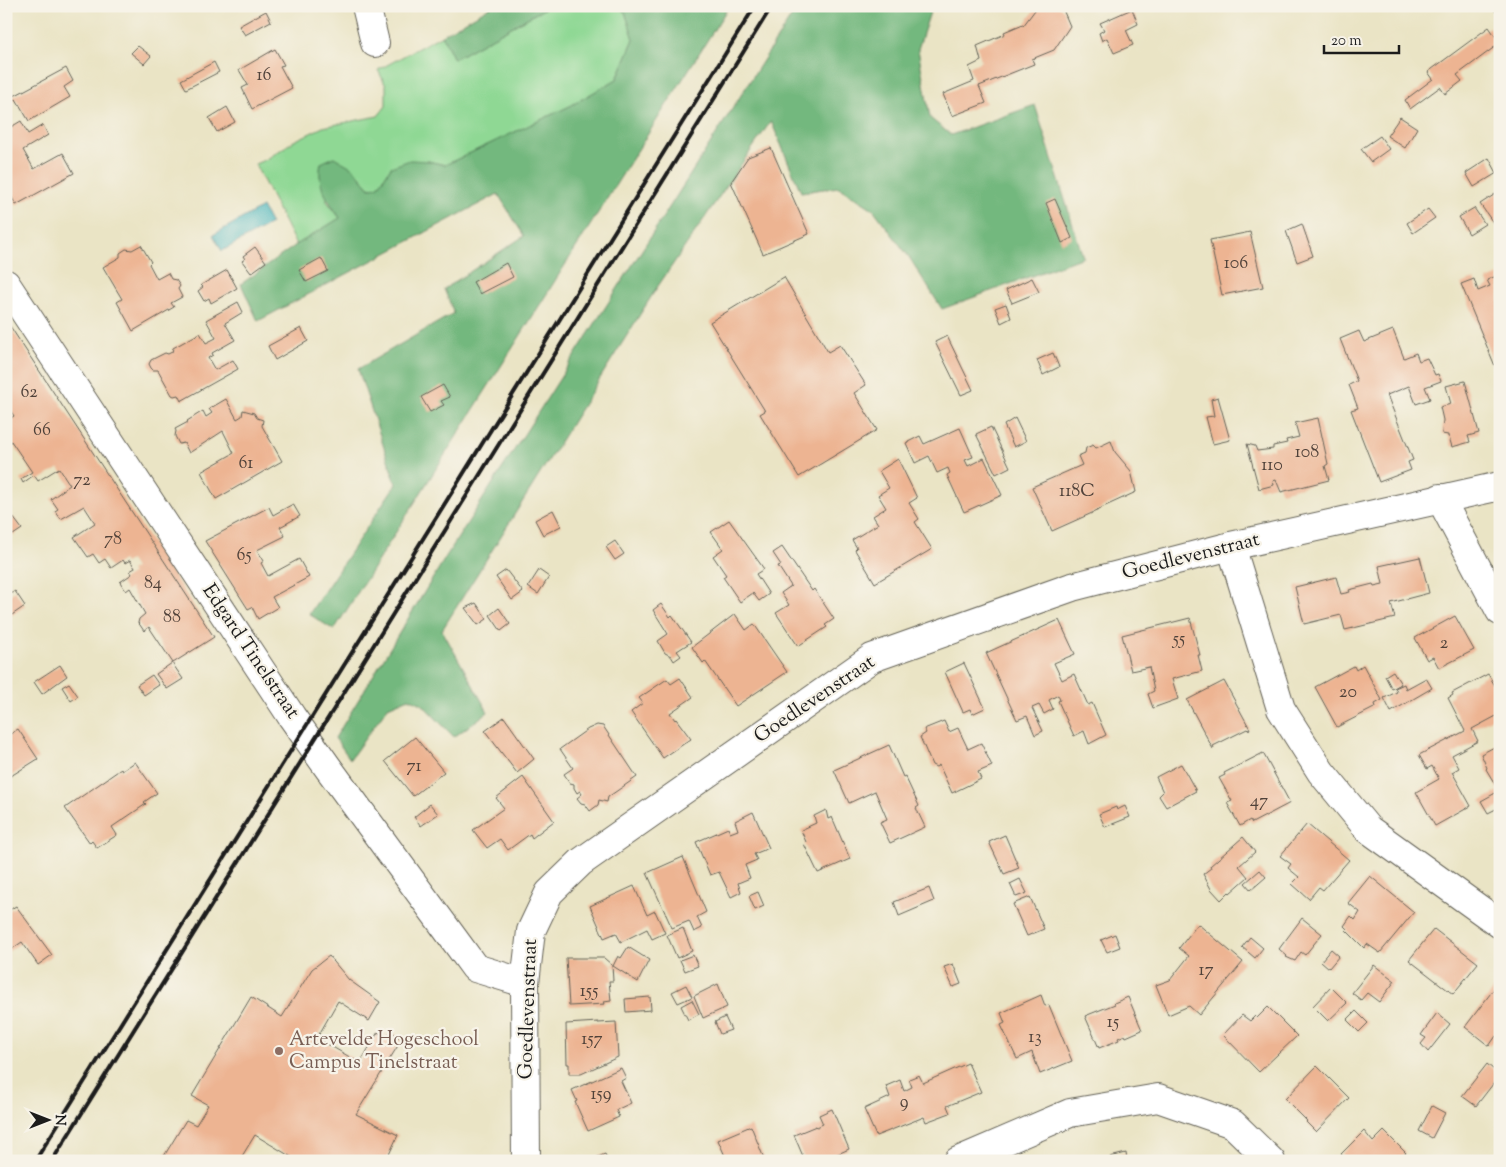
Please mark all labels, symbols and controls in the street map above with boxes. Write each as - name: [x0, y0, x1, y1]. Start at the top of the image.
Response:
- scale bar: [1324, 22, 1398, 54]
- text: 20 m: [1331, 31, 1362, 52]
- house number: 16: [256, 63, 272, 89]
- house number: 106: [1224, 251, 1248, 277]
- house number: 62: [20, 380, 38, 406]
- house number: 66: [33, 418, 51, 444]
- house number: 108: [1295, 440, 1319, 466]
- house number: 61: [239, 451, 253, 477]
- house number: 110: [1261, 453, 1283, 479]
- house number: 72: [73, 468, 91, 494]
- house number: 118C: [1059, 479, 1095, 505]
- street label: Goedlevenstraat: [1119, 526, 1263, 588]
- house number: 78: [104, 527, 122, 553]
- house number: 65: [236, 543, 252, 569]
- house number: 84: [144, 571, 162, 597]
- street label: Edgard Tinelstraat: [194, 579, 306, 725]
- house number: 88: [163, 605, 181, 631]
- house number: 55: [1172, 627, 1185, 653]
- house number: 2: [1440, 631, 1449, 657]
- street label: Goedlevenstraat: [749, 649, 882, 751]
- house number: 20: [1339, 680, 1357, 706]
- house number: 71: [406, 754, 422, 780]
- house number: 47: [1250, 789, 1268, 815]
- street label: Goedlevenstraat: [512, 938, 546, 1080]
- house number: 17: [1198, 958, 1214, 984]
- house number: 155: [580, 979, 598, 1005]
- house number: 15: [1107, 1010, 1119, 1036]
- house number: 13: [1028, 1025, 1042, 1051]
- place label: Artevelde Hogeschool Campus Tinelstraat: [289, 1026, 479, 1078]
- house number: 157: [581, 1027, 603, 1053]
- marker: Artevelde Hogeschool Campus Tinelstraat: [273, 1045, 285, 1057]
- house number: 159: [590, 1082, 612, 1108]
- house number: 9: [900, 1090, 909, 1116]
- north arrow: [22, 1094, 72, 1144]
- text: N: [49, 1114, 69, 1126]

